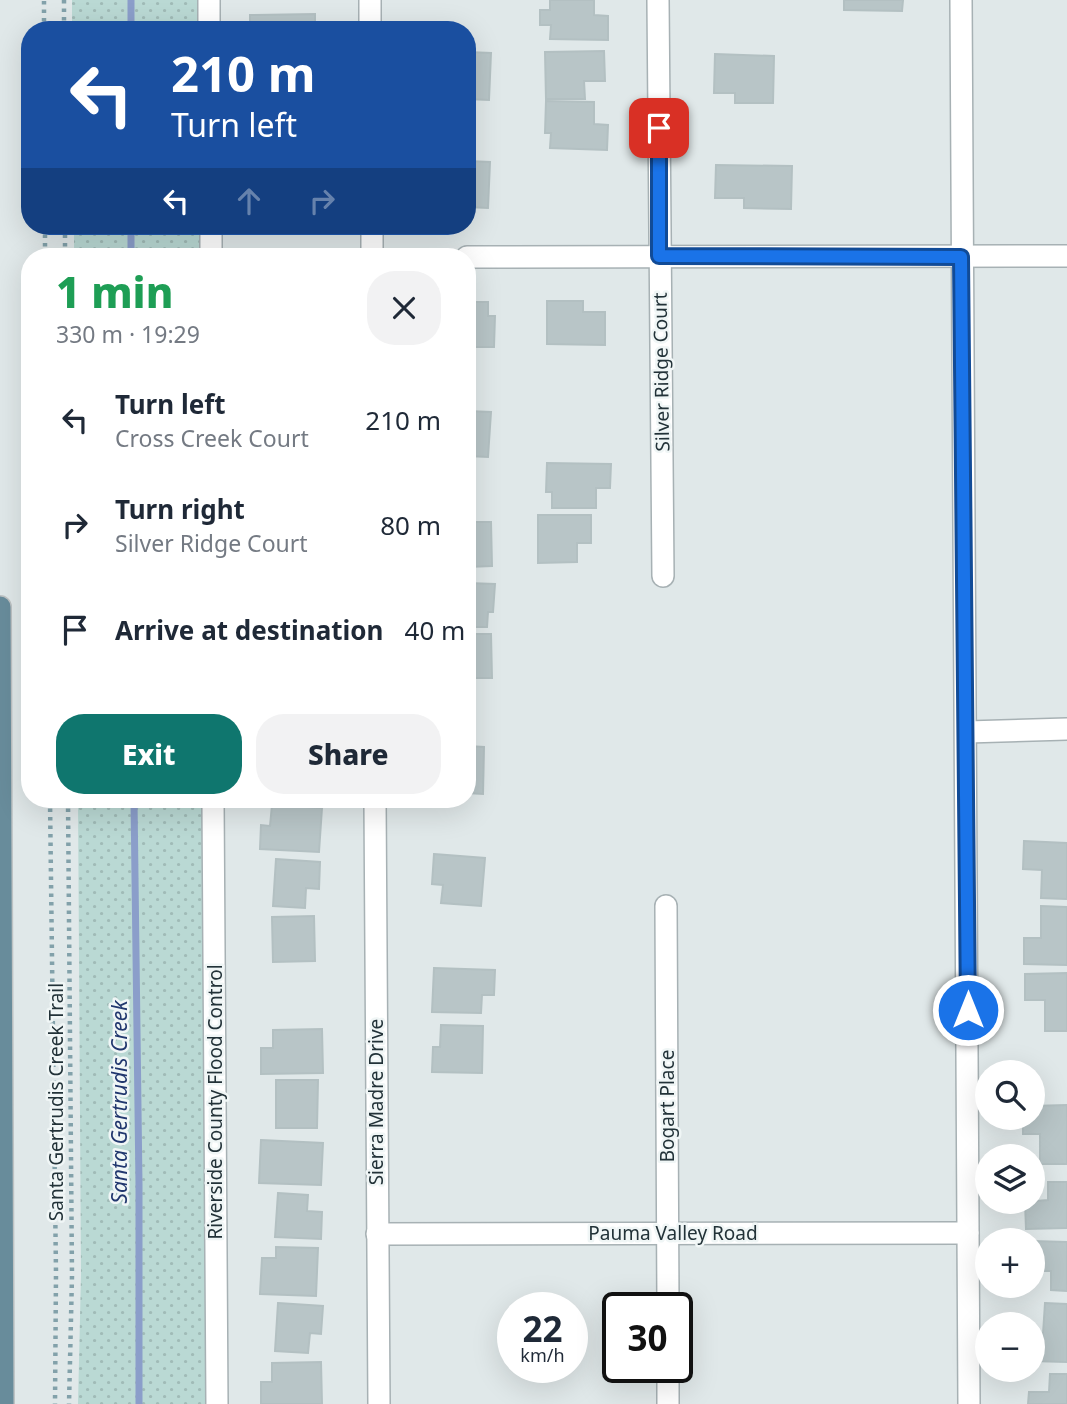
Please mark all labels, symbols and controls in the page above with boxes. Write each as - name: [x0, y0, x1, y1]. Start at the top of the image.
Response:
- text: 210 m: [171, 40, 316, 106]
- icon: left: [56, 49, 147, 140]
- pin: [629, 98, 689, 158]
- text: Turn left: [171, 103, 297, 146]
- icon: arrive: [640, 109, 678, 147]
- icon: left: [157, 182, 195, 220]
- icon: ahead: [230, 182, 268, 220]
- icon: right: [303, 182, 341, 220]
- text: 1 min: [56, 263, 173, 320]
- button: close: [367, 271, 441, 345]
- street label: Silver Ridge Court: [647, 292, 675, 452]
- text: 330 m · 19:29: [56, 318, 200, 350]
- text: Turn left: [115, 386, 226, 422]
- icon: left: [56, 401, 94, 439]
- text: 210 m: [365, 402, 441, 438]
- text: Cross Creek Court: [115, 422, 309, 454]
- text: Turn right: [115, 491, 245, 527]
- icon: right: [56, 506, 94, 544]
- text: 80 m: [380, 507, 441, 543]
- text: Silver Ridge Court: [115, 527, 308, 559]
- icon: arrive: [56, 611, 94, 649]
- text: Arrive at destination: [115, 612, 384, 648]
- text: 40 m: [405, 612, 465, 648]
- button: Exit: [56, 714, 242, 794]
- button: Share: [256, 714, 441, 794]
- street label: Riverside County Flood Control: [202, 964, 228, 1240]
- position arrow: [931, 973, 1005, 1047]
- street label: Santa Gertrudis Creek Trail: [43, 983, 69, 1221]
- water label: Santa Gertrudis Creek: [105, 999, 133, 1204]
- street label: Sierra Madre Drive: [363, 1019, 389, 1185]
- street label: Bogart Place: [654, 1050, 680, 1162]
- map controls: [975, 1060, 1045, 1382]
- button: search: [975, 1060, 1045, 1130]
- button: layers: [975, 1144, 1045, 1214]
- street label: Pauma Valley Road: [588, 1220, 758, 1246]
- button: +: [975, 1228, 1045, 1298]
- speed limit sign: 30: [602, 1292, 693, 1383]
- text: 22: [522, 1305, 563, 1352]
- button: −: [975, 1312, 1045, 1382]
- text: km/h: [520, 1343, 565, 1367]

